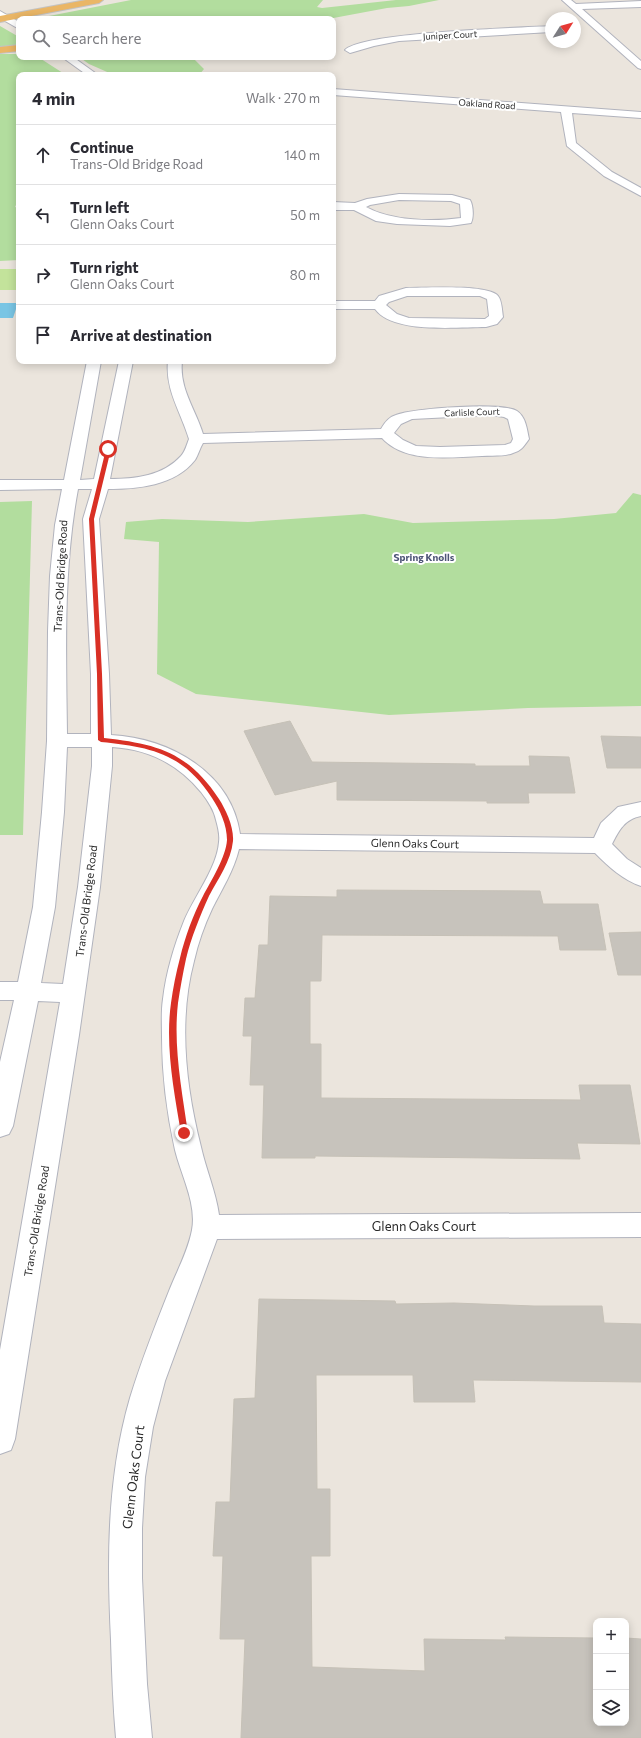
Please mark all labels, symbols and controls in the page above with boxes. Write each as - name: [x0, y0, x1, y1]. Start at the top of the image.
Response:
- north arrow: [545, 12, 581, 48]
- search box: [16, 16, 336, 60]
- icon: search: [30, 27, 52, 49]
- street label: Juniper Court: [423, 28, 478, 42]
- text: Search here: [62, 29, 141, 47]
- text: 4 min: [32, 88, 75, 109]
- text: Walk · 270 m: [246, 90, 320, 106]
- street label: Oakland Road: [458, 97, 516, 111]
- text: Continue: [70, 138, 134, 156]
- icon: ahead: [32, 144, 54, 166]
- text: 140 m: [284, 147, 320, 163]
- text: Trans-Old Bridge Road: [70, 156, 203, 172]
- text: Turn left: [70, 198, 129, 216]
- icon: left: [32, 204, 54, 226]
- text: 50 m: [290, 207, 320, 223]
- text: Glenn Oaks Court: [70, 216, 174, 232]
- text: Turn right: [70, 258, 139, 276]
- icon: right: [32, 264, 54, 286]
- text: 80 m: [290, 267, 320, 283]
- text: Glenn Oaks Court: [70, 276, 174, 292]
- icon: arrive: [32, 324, 54, 346]
- text: Arrive at destination: [70, 326, 212, 344]
- street label: Carlisle Court: [444, 406, 500, 418]
- route start: [99, 440, 117, 458]
- street label: Trans-Old Bridge Road: [51, 519, 69, 633]
- district label: Spring Knolls: [394, 551, 455, 563]
- street label: Glenn Oaks Court: [371, 836, 460, 850]
- street label: Trans-Old Bridge Road: [73, 844, 99, 958]
- route end: [175, 1124, 193, 1142]
- street label: Trans-Old Bridge Road: [21, 1164, 51, 1278]
- street label: Glenn Oaks Court: [372, 1218, 476, 1234]
- street label: Glenn Oaks Court: [119, 1424, 147, 1530]
- map controls: [593, 1618, 629, 1726]
- button: +: [593, 1618, 629, 1654]
- button: −: [593, 1654, 629, 1690]
- button: layers: [593, 1690, 629, 1726]

